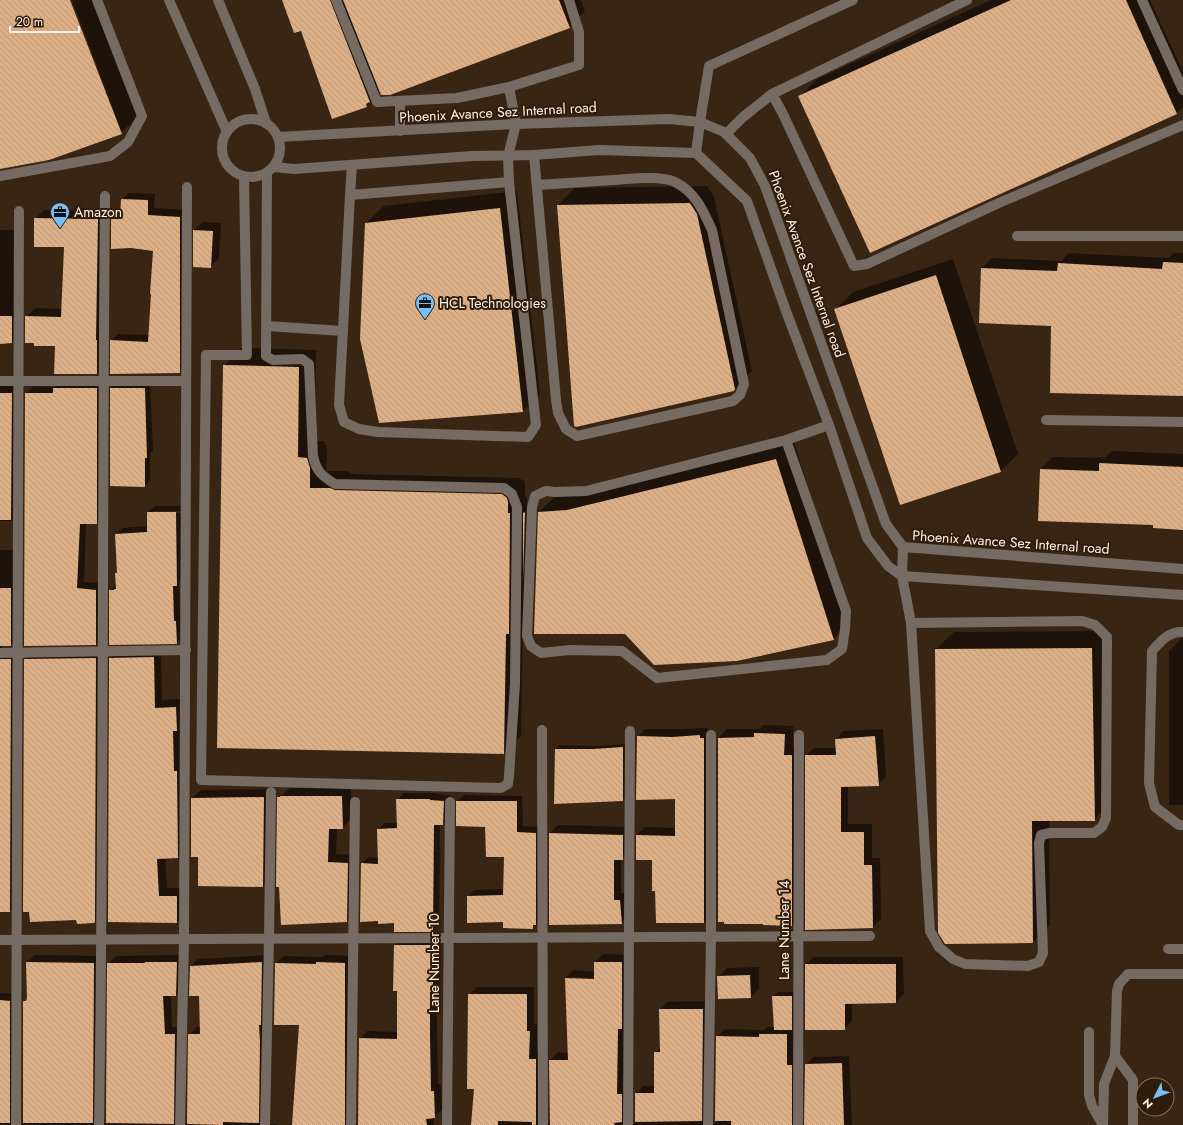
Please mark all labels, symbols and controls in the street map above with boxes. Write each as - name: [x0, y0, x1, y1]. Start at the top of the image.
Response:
- scale bar: [10, 8, 79, 34]
- text: 20 m: [16, 13, 43, 31]
- street label: Phoenix Avance Sez Internal road: [399, 97, 597, 127]
- street label: Phoenix Avance Sez Internal road: [764, 168, 850, 360]
- office icon: Amazon: [49, 201, 71, 229]
- place label: Amazon: [74, 202, 122, 222]
- office icon: HCL Technologies: [414, 292, 436, 320]
- place label: HCL Technologies: [439, 293, 546, 313]
- street label: Phoenix Avance Sez Internal road: [912, 525, 1110, 559]
- street label: Lane Number 14: [774, 880, 794, 980]
- street label: Lane Number 10: [424, 913, 444, 1013]
- north arrow: [1135, 1077, 1175, 1117]
- text: N: [1139, 1095, 1156, 1112]

